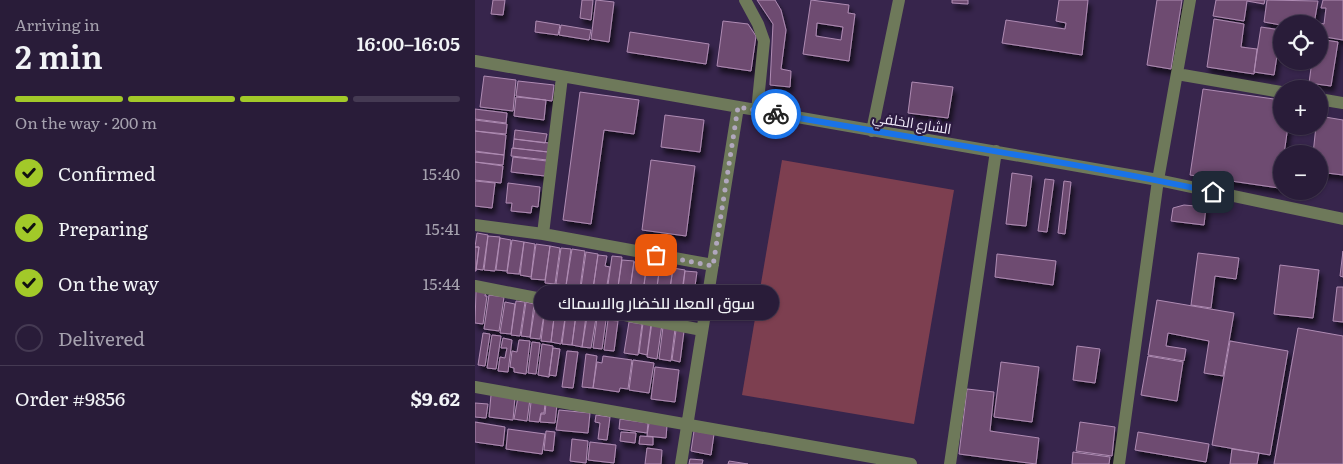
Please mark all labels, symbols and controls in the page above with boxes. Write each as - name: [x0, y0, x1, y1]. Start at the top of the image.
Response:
- text: Arriving in: [15, 12, 100, 36]
- map controls: [1273, 15, 1328, 200]
- button: locate: [1273, 15, 1328, 70]
- text: 16:00–16:05: [357, 29, 460, 57]
- text: 2 min: [15, 31, 103, 79]
- button: +: [1273, 80, 1328, 135]
- courier: [751, 89, 801, 139]
- icon: bike: [762, 100, 790, 128]
- street label: الشارع الخلفي: [871, 106, 953, 141]
- text: On the way · 200 m: [15, 110, 157, 134]
- button: −: [1273, 145, 1328, 200]
- icon: check: [15, 159, 43, 187]
- text: Confirmed: [58, 159, 156, 187]
- text: 15:40: [422, 161, 460, 185]
- pin: [1192, 171, 1234, 213]
- icon: home: [1199, 178, 1227, 206]
- icon: check: [15, 214, 43, 242]
- text: Preparing: [58, 214, 148, 242]
- text: 15:41: [425, 216, 460, 240]
- pin: [635, 234, 677, 276]
- icon: bag: [642, 241, 670, 269]
- icon: check: [15, 269, 43, 297]
- text: On the way: [58, 269, 159, 297]
- text: 15:44: [423, 271, 460, 295]
- callout: سوق المعلا للخضار والاسماك: [534, 285, 779, 320]
- text: سوق المعلا للخضار والاسماك: [558, 290, 755, 314]
- text: Delivered: [58, 324, 145, 352]
- text: Order #9856: [15, 384, 125, 412]
- text: $9.62: [410, 384, 460, 412]

